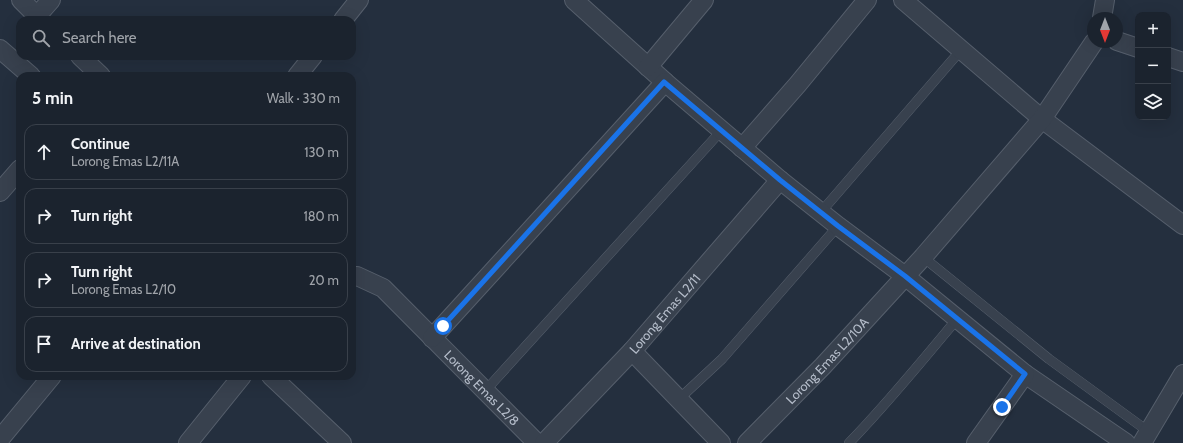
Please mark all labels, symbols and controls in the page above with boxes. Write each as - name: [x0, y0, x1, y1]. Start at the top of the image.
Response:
- north arrow: [1087, 12, 1123, 48]
- map controls: [1135, 12, 1171, 120]
- button: +: [1135, 12, 1171, 48]
- search box: [16, 16, 356, 60]
- icon: search: [30, 27, 52, 49]
- text: Search here: [62, 29, 137, 47]
- button: −: [1135, 48, 1171, 84]
- button: layers: [1135, 84, 1171, 120]
- text: 5 min: [32, 88, 73, 108]
- text: Walk · 330 m: [267, 90, 340, 106]
- text: Continue: [71, 135, 130, 153]
- icon: ahead: [33, 141, 55, 163]
- text: 130 m: [304, 144, 339, 160]
- text: Lorong Emas L2/11A: [71, 153, 179, 169]
- icon: right: [33, 205, 55, 227]
- text: Turn right: [71, 207, 132, 225]
- text: 180 m: [303, 208, 339, 224]
- text: Turn right: [71, 263, 132, 281]
- icon: right: [33, 269, 55, 291]
- street label: Lorong Emas L2/11: [626, 270, 703, 357]
- text: 20 m: [309, 272, 339, 288]
- text: Lorong Emas L2/10: [71, 281, 176, 297]
- street label: Lorong Emas L2/10A: [782, 314, 872, 407]
- route start: [434, 317, 452, 335]
- icon: arrive: [33, 333, 55, 355]
- text: Arrive at destination: [71, 335, 201, 353]
- street label: Lorong Emas L2/8: [441, 347, 523, 429]
- route end: [993, 398, 1011, 416]

